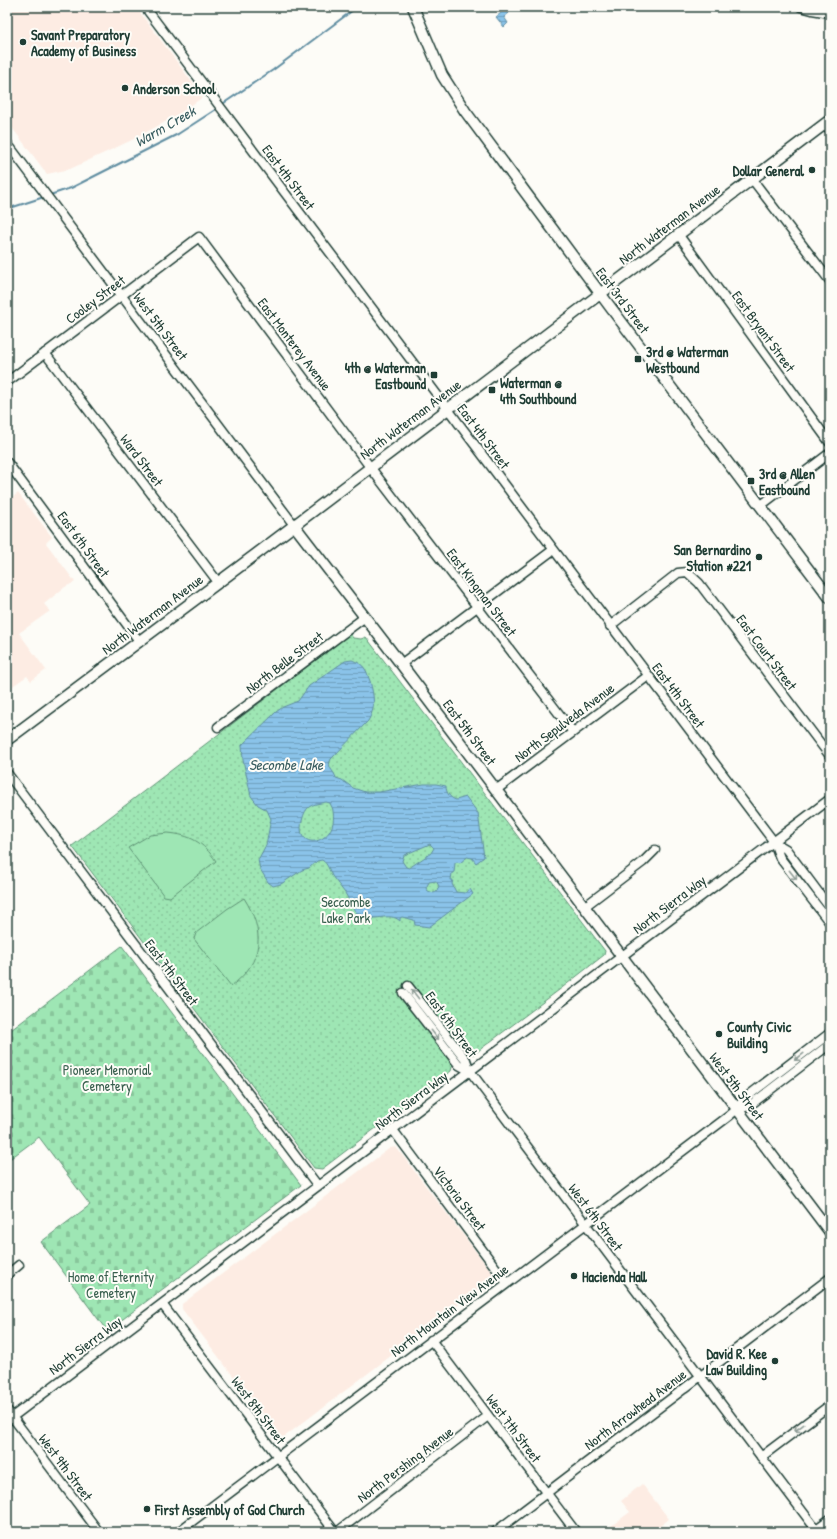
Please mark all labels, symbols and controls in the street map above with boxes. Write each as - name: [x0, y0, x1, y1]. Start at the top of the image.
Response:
- place label: Savant Preparatory Academy of Business: [31, 25, 137, 62]
- marker: Savant Preparatory Academy of Business: [18, 37, 28, 47]
- place label: Anderson School: [133, 79, 216, 98]
- marker: Anderson School: [120, 83, 130, 93]
- water label: Warm Creek: [131, 99, 201, 152]
- street label: East 4th Street: [258, 141, 320, 214]
- place label: Dollar General: [733, 161, 804, 180]
- marker: Dollar General: [807, 165, 817, 175]
- street label: North Waterman Avenue: [614, 179, 724, 268]
- street label: East 3rd Street: [592, 263, 654, 337]
- street label: Cooley Street: [61, 270, 129, 328]
- street label: East Bryant Street: [727, 287, 800, 376]
- street label: West 5th Street: [129, 288, 193, 364]
- street label: East Monterey Avenue: [253, 294, 336, 395]
- place label: 3rd @ Waterman Westbound: [646, 342, 729, 377]
- marker: 3rd @ Waterman Westbound: [633, 354, 643, 364]
- place label: 4th @ Waterman Eastbound: [345, 358, 427, 393]
- marker: 4th @ Waterman Eastbound: [429, 370, 439, 380]
- place label: Waterman @ 4th Southbound: [500, 373, 577, 408]
- street label: North Waterman Avenue: [355, 374, 465, 463]
- marker: Waterman @ 4th Southbound: [487, 385, 497, 395]
- street label: East 4th Street: [453, 400, 515, 473]
- street label: Ward Street: [116, 430, 168, 490]
- place label: 3rd @ Allen Eastbound: [759, 464, 815, 499]
- marker: 3rd @ Allen Eastbound: [746, 476, 756, 486]
- street label: East 6th Street: [54, 507, 114, 581]
- place label: San Bernardino Station #221: [674, 540, 751, 575]
- street label: East Kingman Street: [442, 544, 521, 641]
- marker: San Bernardino Station #221: [754, 552, 764, 562]
- street label: North Waterman Avenue: [97, 569, 207, 658]
- street label: East Court Street: [732, 610, 802, 694]
- street label: North Belle Street: [241, 626, 327, 697]
- street label: East 4th Street: [648, 659, 710, 732]
- street label: North Sepulveda Avenue: [510, 678, 619, 767]
- street label: East 5th Street: [439, 695, 501, 769]
- water label: Secombe Lake: [249, 754, 324, 775]
- street label: North Sierra Way: [629, 870, 710, 939]
- one-way arrow: [789, 870, 797, 881]
- park label: Seccombe Lake Park: [321, 892, 371, 927]
- street label: East 7th Street: [141, 935, 203, 1009]
- street label: East 6th Street: [422, 987, 482, 1061]
- one-way arrow: [410, 989, 419, 1000]
- place label: County Civic Building: [727, 1017, 792, 1054]
- one-way arrow: [431, 1029, 440, 1040]
- marker: County Civic Building: [714, 1029, 724, 1039]
- street label: West 5th Street: [705, 1048, 769, 1124]
- one-way arrow: [794, 1053, 805, 1061]
- park label: Pioneer Memorial Cemetery: [63, 1060, 151, 1096]
- street label: North Sierra Way: [371, 1066, 452, 1135]
- street label: Victoria Street: [429, 1162, 491, 1234]
- street label: West 6th Street: [564, 1179, 628, 1255]
- street label: North Mountain View Avenue: [386, 1259, 512, 1361]
- park label: Home of Eternity Cemetery: [68, 1267, 154, 1303]
- place label: Hacienda Hall: [582, 1267, 648, 1286]
- marker: Hacienda Hall: [569, 1271, 579, 1281]
- street label: North Sierra Way: [45, 1311, 126, 1380]
- place label: David R. Kee Law Building: [706, 1344, 767, 1381]
- marker: David R. Kee Law Building: [770, 1356, 780, 1366]
- street label: North Arrowhead Avenue: [580, 1364, 690, 1454]
- street label: West 8th Street: [227, 1372, 291, 1448]
- street label: West 7th Street: [482, 1390, 546, 1466]
- street label: North Pershing Avenue: [353, 1421, 458, 1507]
- one-way arrow: [794, 1424, 805, 1433]
- street label: West 9th Street: [35, 1430, 98, 1505]
- place label: First Assembly of God Church: [154, 1500, 304, 1521]
- marker: First Assembly of God Church: [142, 1504, 152, 1514]

